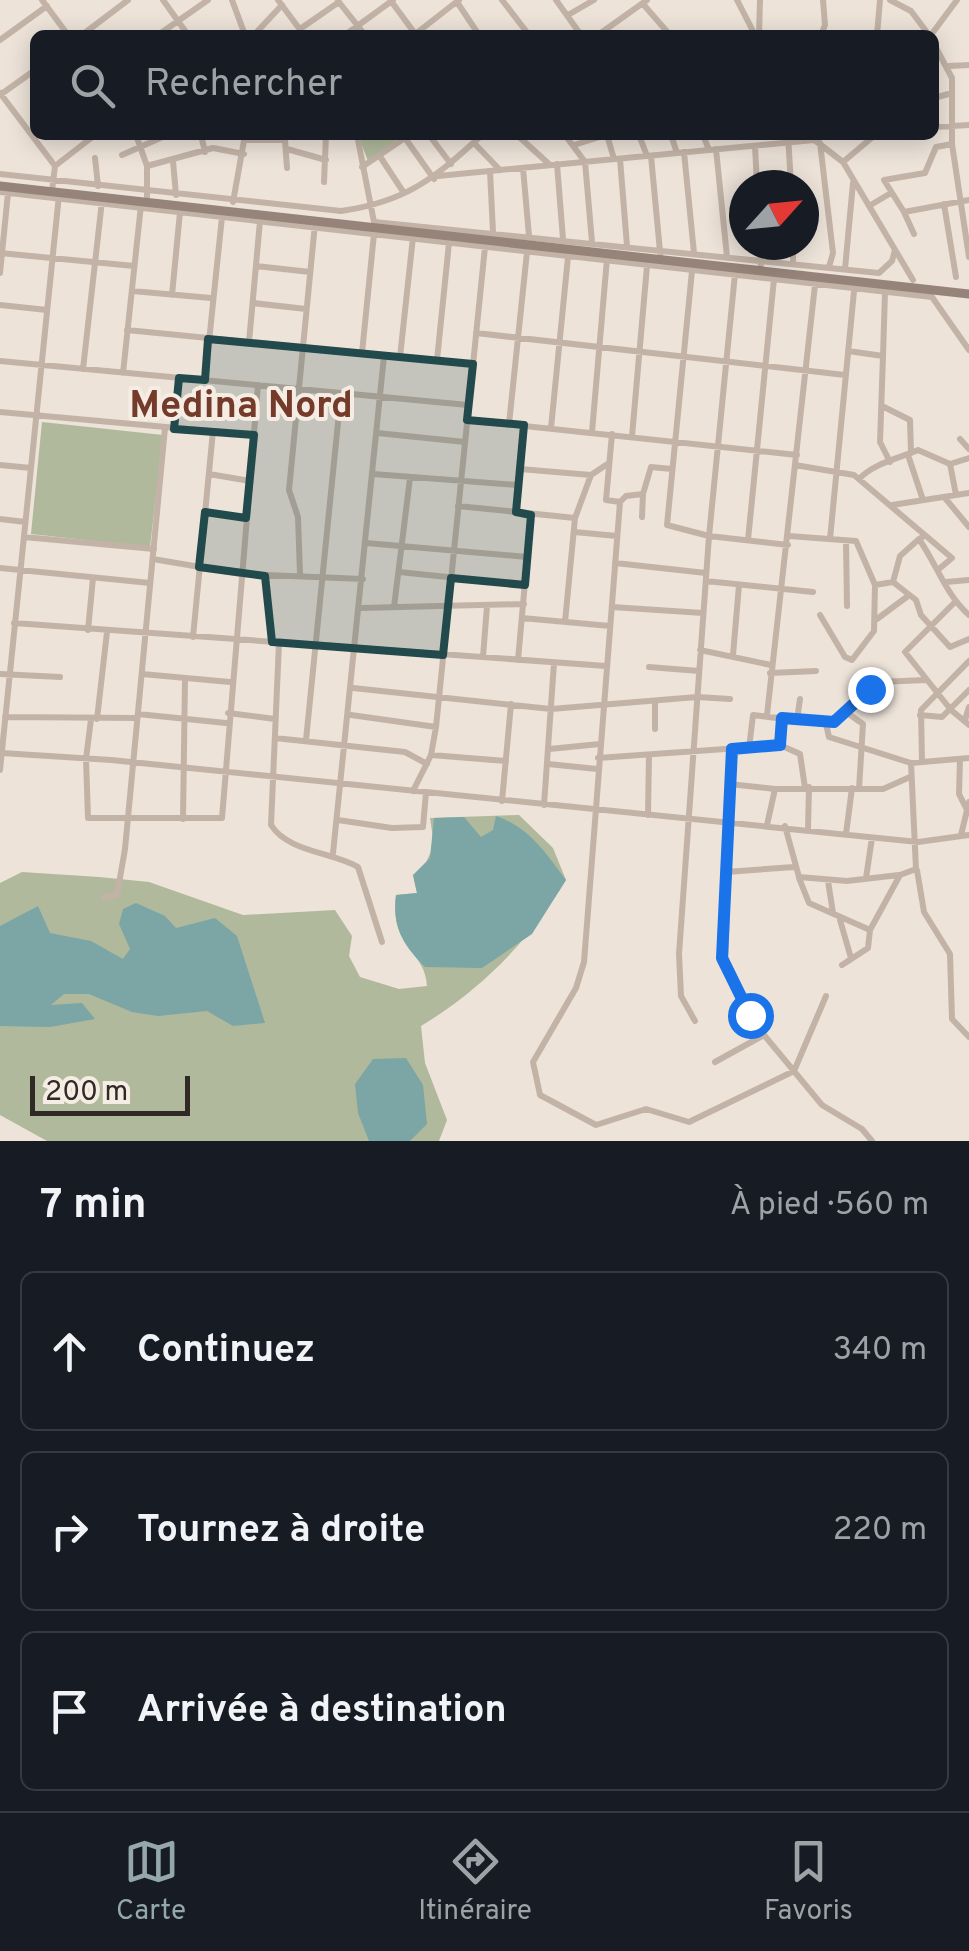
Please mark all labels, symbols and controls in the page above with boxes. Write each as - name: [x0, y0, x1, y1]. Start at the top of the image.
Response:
- search box: [30, 30, 939, 140]
- icon: search: [65, 58, 120, 113]
- text: Rechercher: [145, 61, 343, 110]
- north arrow: [729, 170, 819, 260]
- district label: Medina Nord: [129, 383, 353, 432]
- route end: [848, 667, 894, 713]
- route start: [728, 993, 774, 1039]
- scale bar: [30, 1071, 190, 1116]
- text: 200 m: [45, 1075, 128, 1111]
- text: 7 min: [40, 1180, 147, 1233]
- text: À pied · 560 m: [730, 1186, 929, 1226]
- icon: ahead: [42, 1324, 97, 1379]
- text: Continuez: [137, 1327, 315, 1376]
- text: 340 m: [833, 1331, 927, 1371]
- icon: right: [42, 1504, 97, 1559]
- text: Tournez à droite: [137, 1507, 425, 1556]
- text: 220 m: [833, 1511, 927, 1551]
- icon: arrive: [42, 1684, 97, 1739]
- text: Arrivée à destination: [137, 1687, 507, 1736]
- tab: Carte: [116, 1834, 186, 1930]
- tab: Itinéraire: [418, 1834, 532, 1930]
- tab: Favoris: [764, 1834, 853, 1930]

